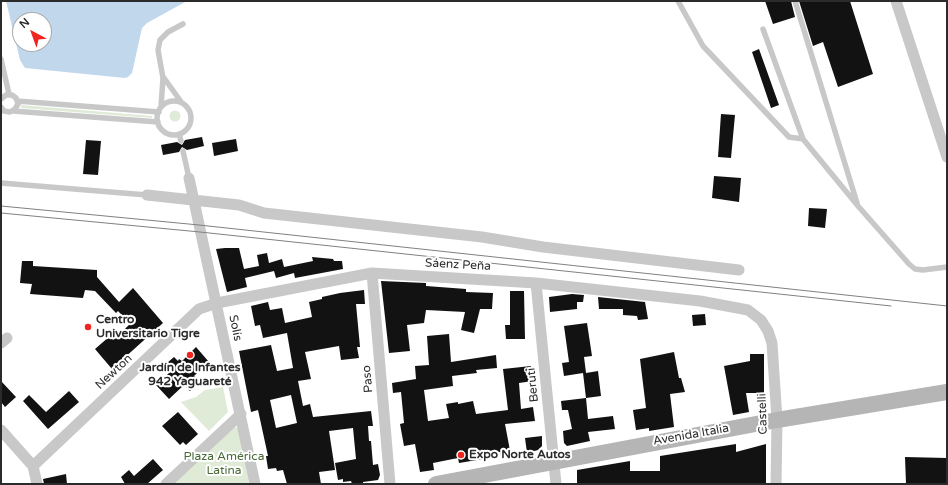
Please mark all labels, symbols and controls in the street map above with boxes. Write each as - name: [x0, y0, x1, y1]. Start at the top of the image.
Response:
- north arrow: [12, 12, 52, 52]
- text: N: [17, 16, 32, 31]
- street label: Sáenz Peña: [425, 256, 491, 274]
- place label: Centro Universitario Tigre: [96, 313, 200, 341]
- street label: Solís: [225, 314, 245, 342]
- marker: Centro Universitario Tigre: [83, 322, 93, 332]
- marker: Jardín de Infantes 942 Yaguareté: [185, 350, 195, 360]
- street label: Newton: [93, 351, 135, 393]
- place label: Jardín de Infantes 942 Yaguareté: [139, 361, 241, 389]
- street label: Paso: [360, 365, 376, 393]
- street label: Beruti: [524, 367, 542, 403]
- street label: Castelli: [755, 393, 771, 435]
- street label: Avenida Italia: [652, 421, 730, 449]
- place label: Expo Norte Autos: [469, 448, 571, 462]
- park label: Plaza América Latina: [184, 450, 264, 478]
- marker: Expo Norte Autos: [456, 450, 466, 460]

